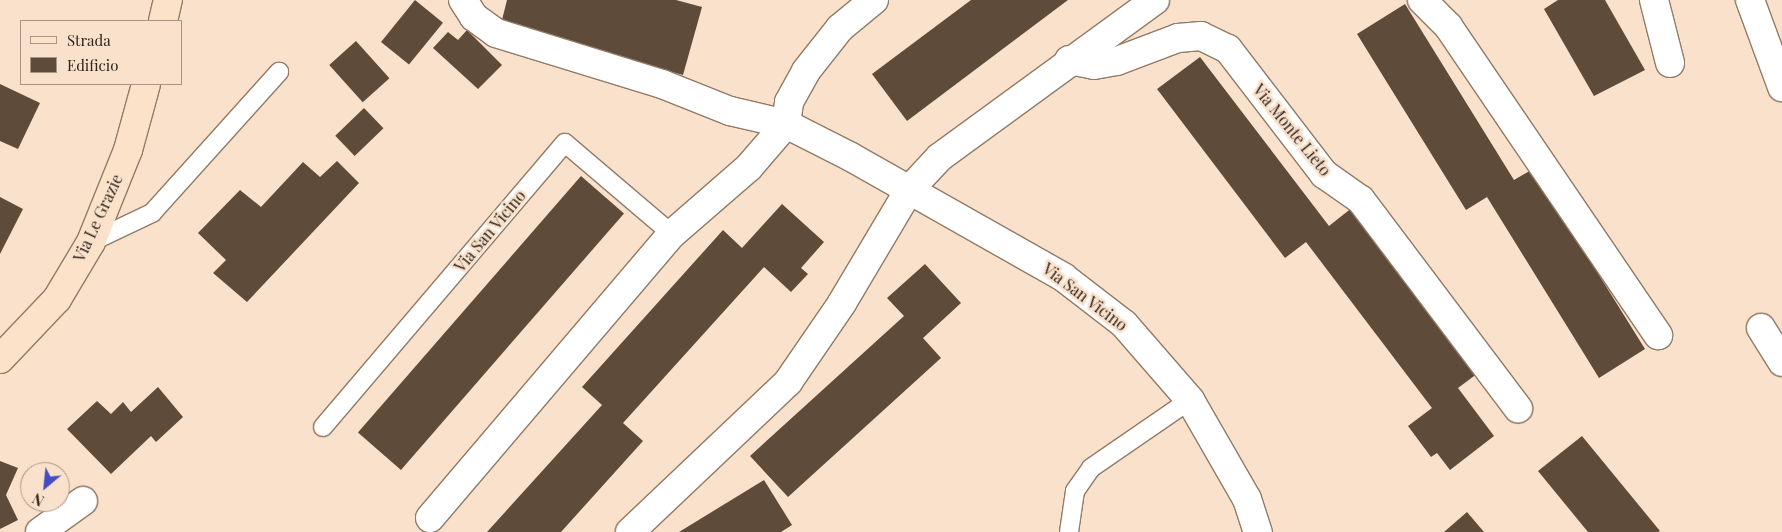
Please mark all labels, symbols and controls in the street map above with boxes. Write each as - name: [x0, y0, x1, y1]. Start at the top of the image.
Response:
- legend: [20, 20, 182, 85]
- text: Strada: [67, 30, 111, 50]
- text: Edificio: [67, 55, 118, 75]
- street label: Via Monte Lieto: [1249, 80, 1335, 180]
- street label: Via Le Grazie: [69, 171, 127, 265]
- street label: Via San Vicino: [450, 186, 530, 276]
- street label: Via San Vicino: [1039, 259, 1131, 335]
- north arrow: [20, 462, 70, 512]
- text: N: [29, 489, 47, 511]

